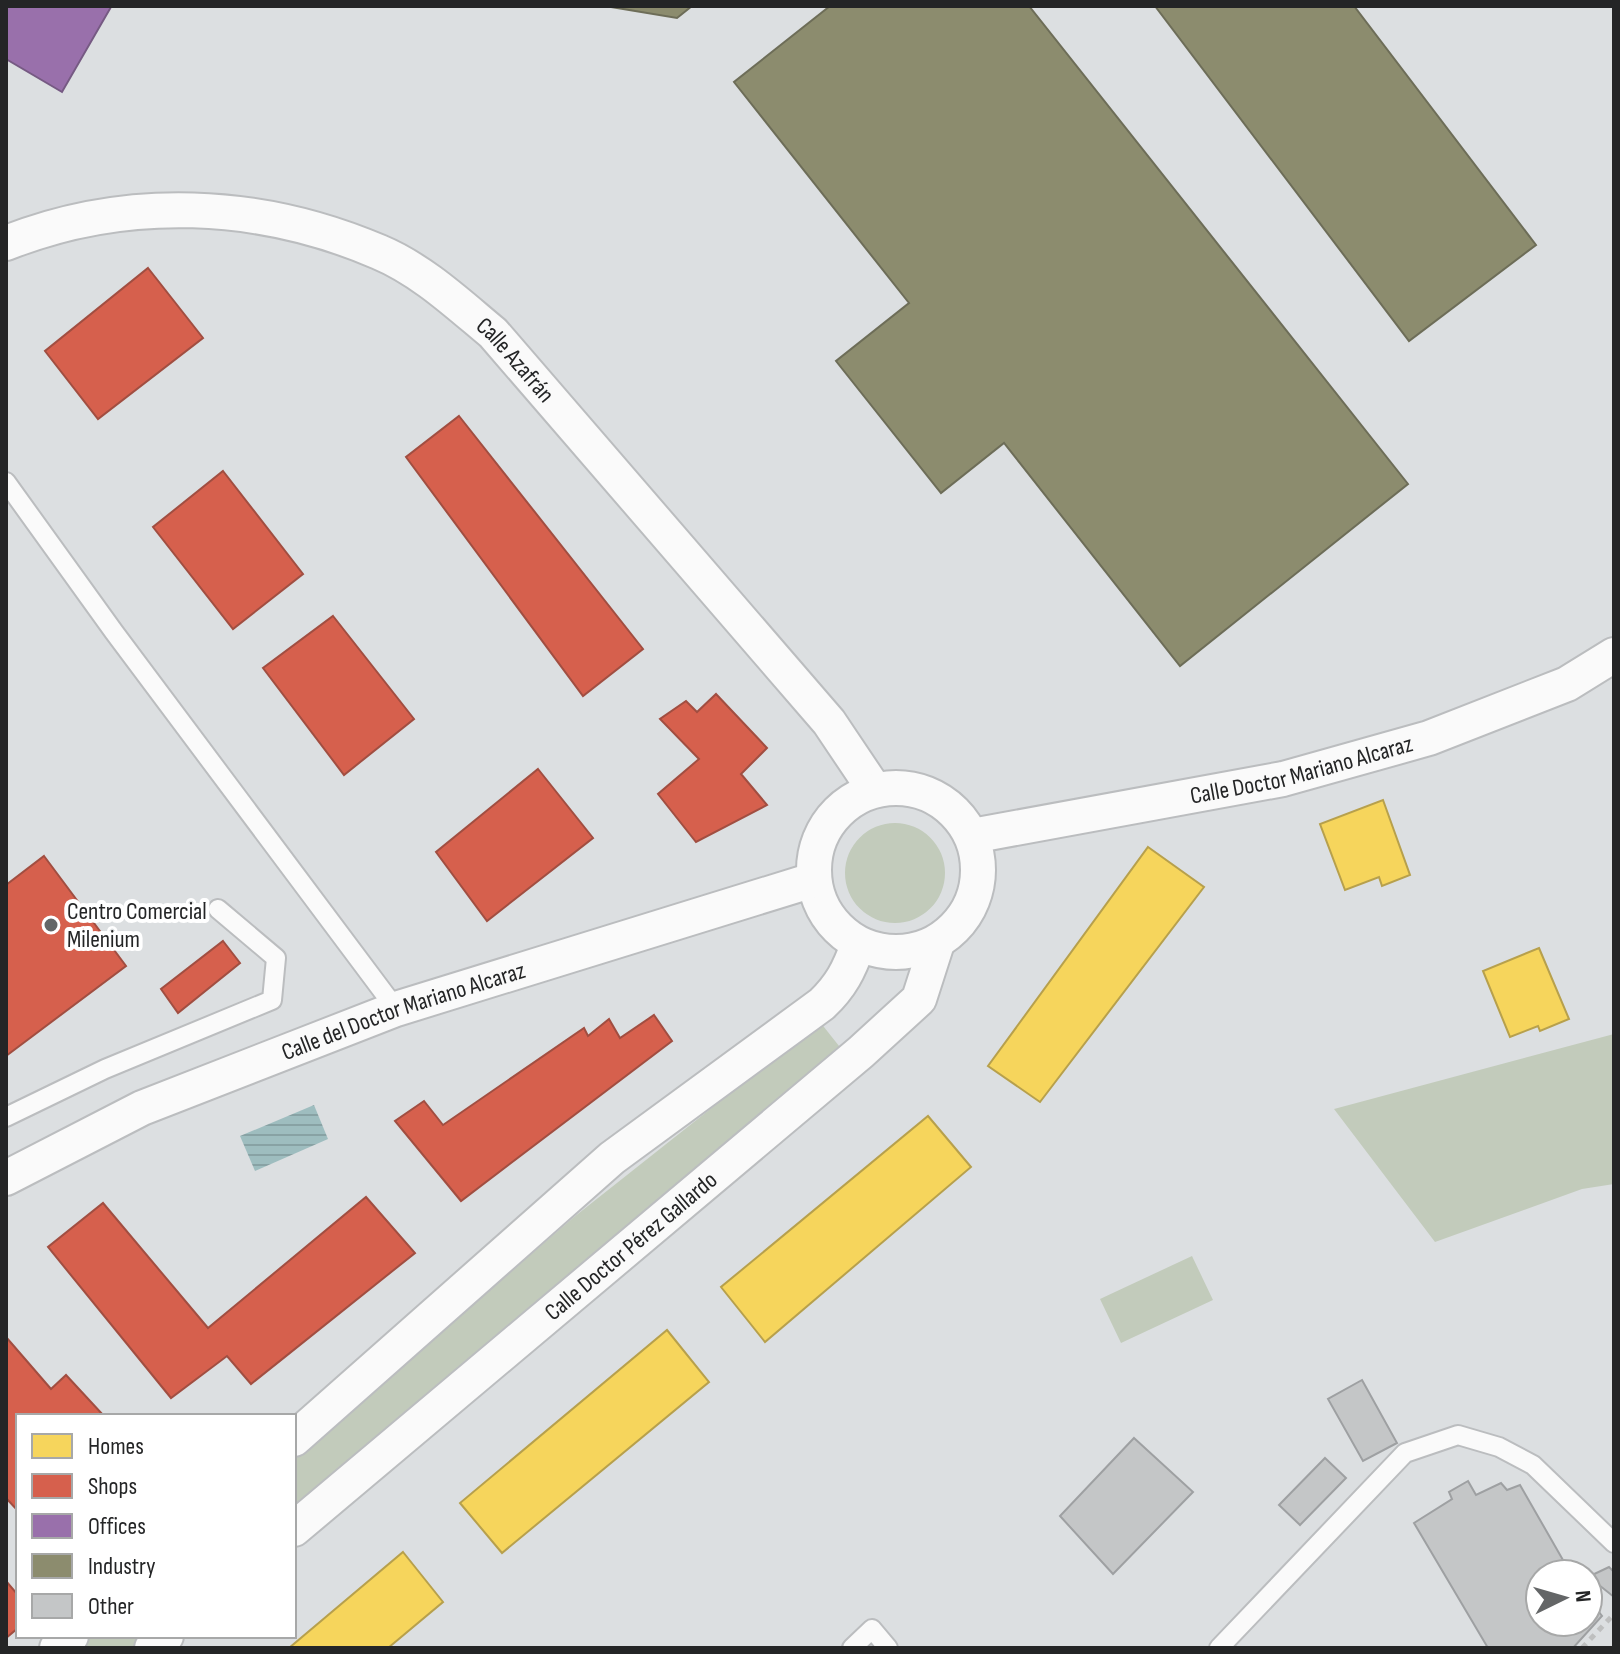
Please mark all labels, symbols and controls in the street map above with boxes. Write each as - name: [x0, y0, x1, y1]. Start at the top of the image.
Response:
- street label: Calle Azafrán: [470, 311, 561, 408]
- street label: Calle Doctor Mariano Alcaraz: [1188, 729, 1416, 810]
- place label: Centro Comercial Milenium: [67, 897, 207, 954]
- marker: Centro Comercial Milenium: [42, 916, 60, 934]
- street label: Calle del Doctor Mariano Alcaraz: [277, 955, 529, 1067]
- street label: Calle Doctor Pérez Gallardo: [539, 1165, 723, 1326]
- legend: [16, 1414, 296, 1638]
- text: Homes: [88, 1432, 144, 1461]
- text: Shops: [88, 1472, 137, 1501]
- text: Offices: [88, 1512, 146, 1541]
- text: Industry: [88, 1552, 155, 1581]
- north arrow: [1524, 1558, 1604, 1638]
- text: N: [1568, 1589, 1596, 1603]
- text: Other: [88, 1592, 134, 1621]

